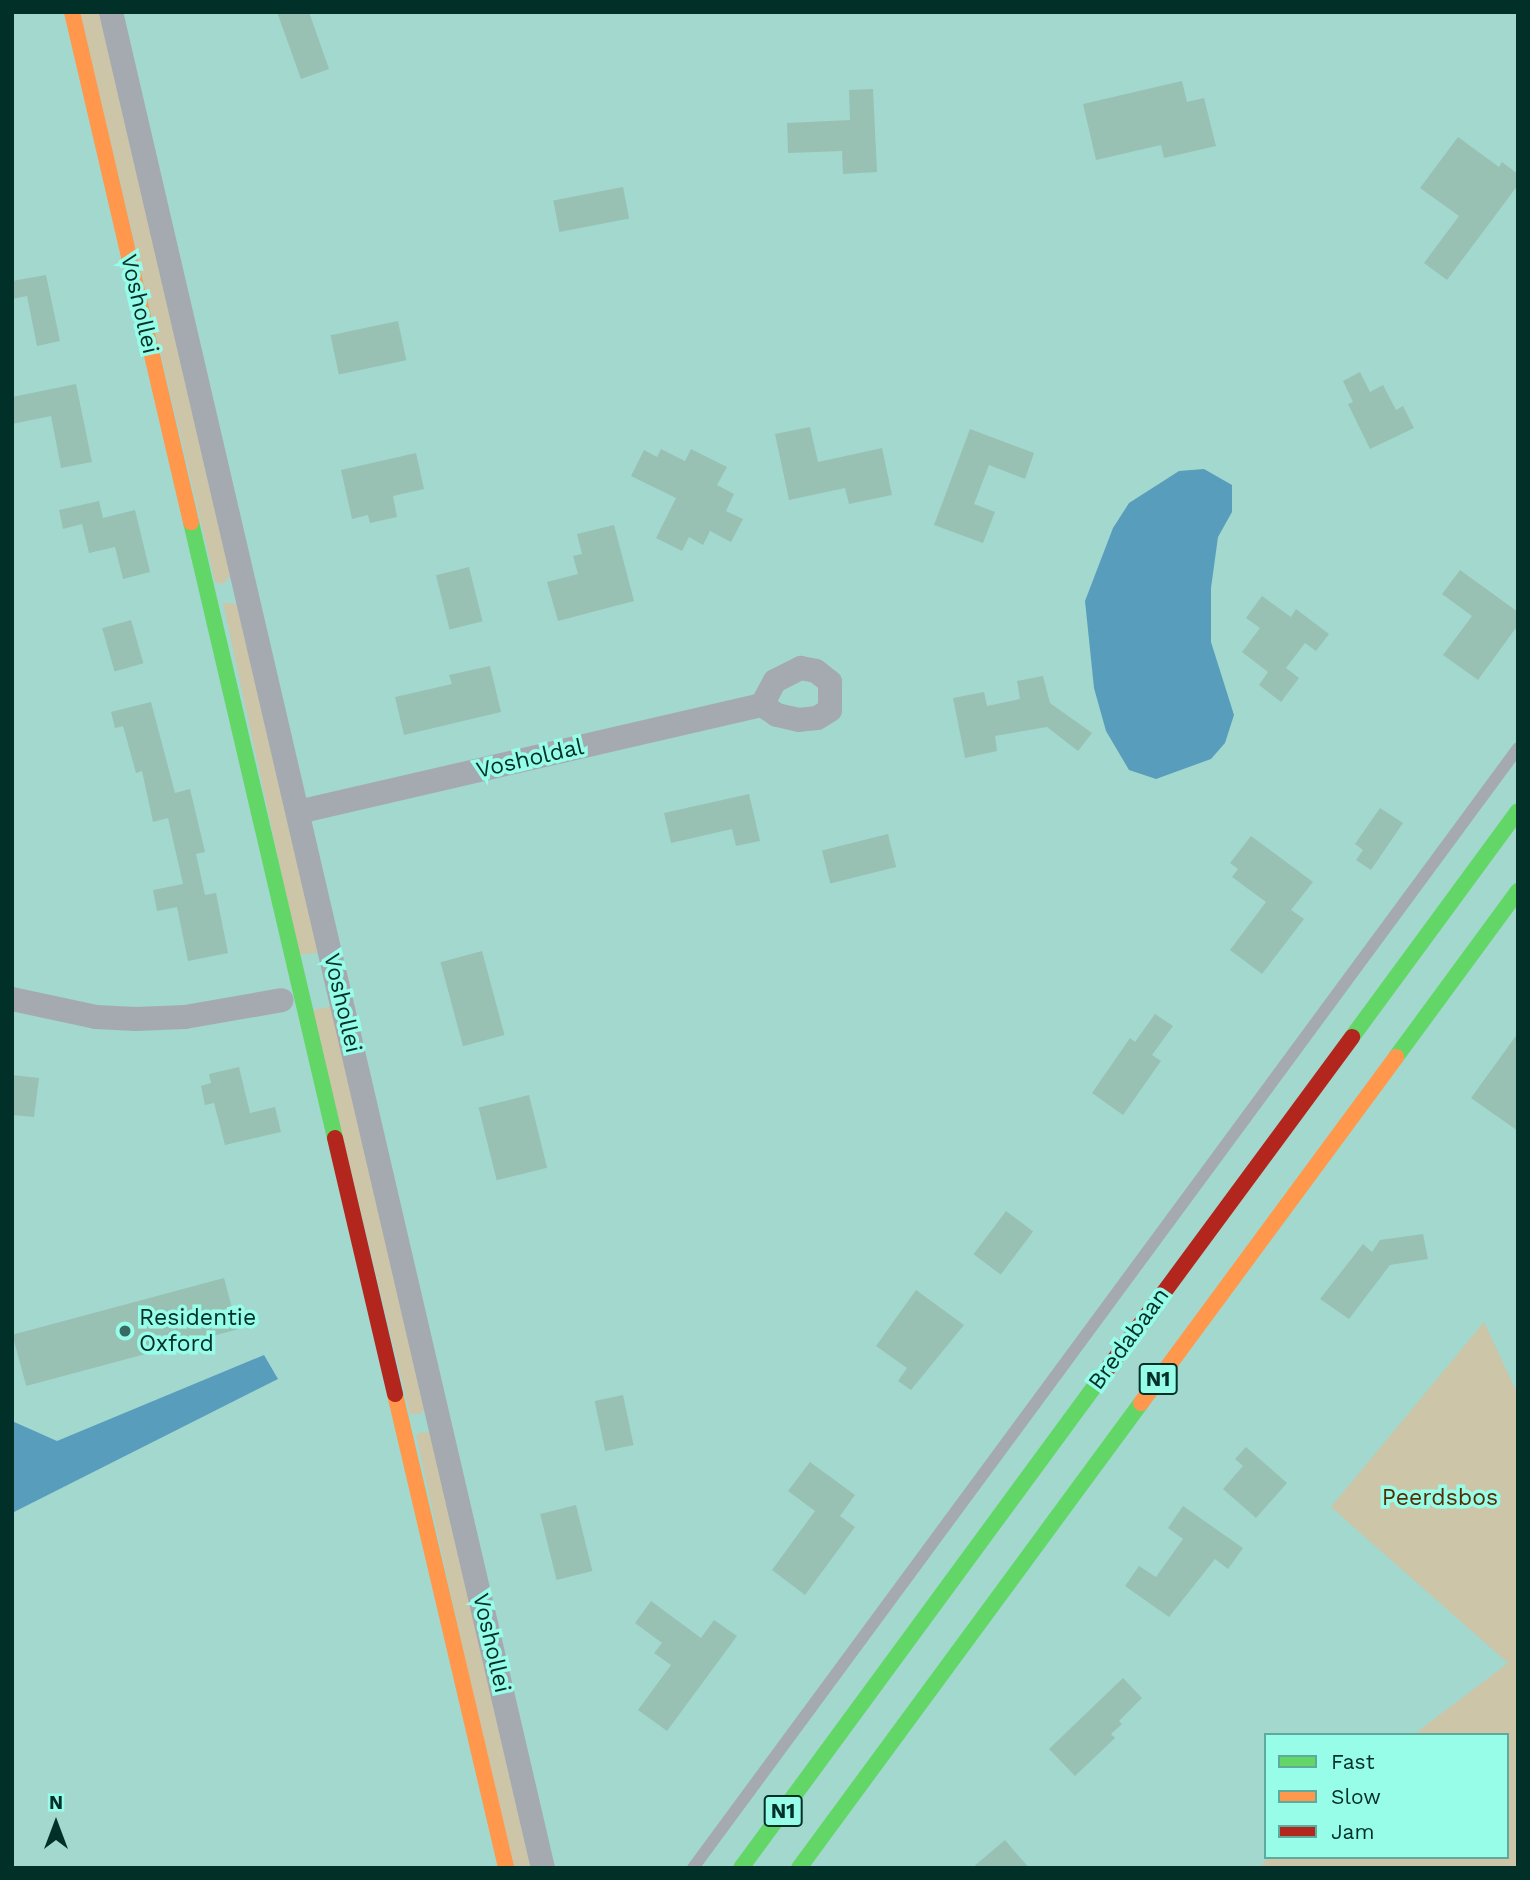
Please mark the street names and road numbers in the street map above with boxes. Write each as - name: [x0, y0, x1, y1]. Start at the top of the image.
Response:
- street label: Voshollei: [114, 252, 164, 356]
- street label: Vosholdal: [474, 733, 586, 785]
- street label: Voshollei: [317, 951, 367, 1055]
- street label: Bredabaan: [1083, 1283, 1175, 1395]
- road number: N1: [1137, 1362, 1179, 1396]
- street label: Voshollei: [466, 1591, 516, 1695]
- road number: N1: [762, 1794, 804, 1828]

